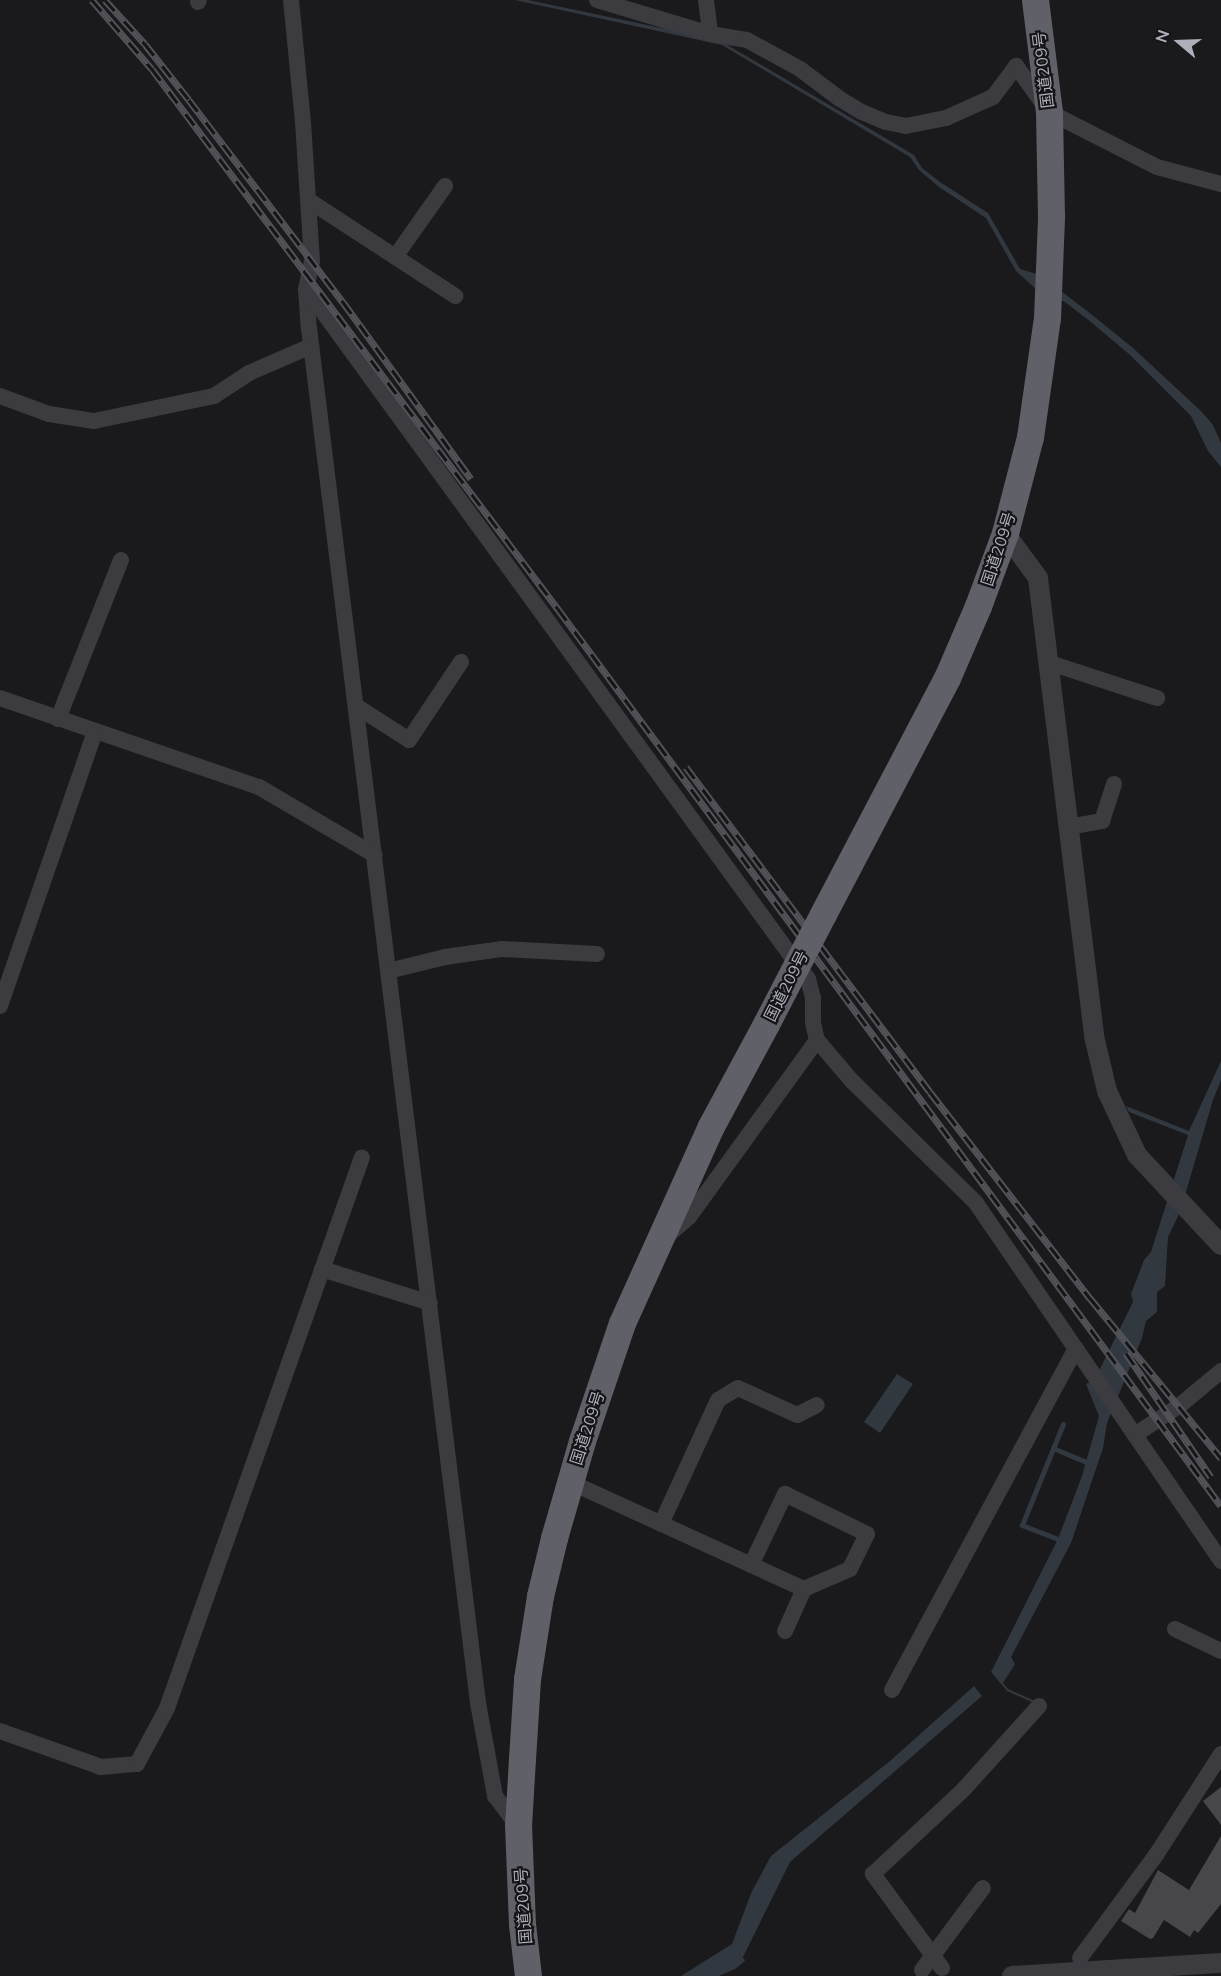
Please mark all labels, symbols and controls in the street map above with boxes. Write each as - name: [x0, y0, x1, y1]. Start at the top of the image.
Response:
- north arrow: [1149, 12, 1209, 72]
- text: N: [1151, 27, 1173, 45]
- street label: 国道209号: [1029, 31, 1057, 109]
- street label: 国道209号: [977, 510, 1019, 588]
- street label: 国道209号: [760, 947, 812, 1025]
- street label: 国道209号: [566, 1389, 608, 1467]
- street label: 国道209号: [511, 1867, 535, 1945]

